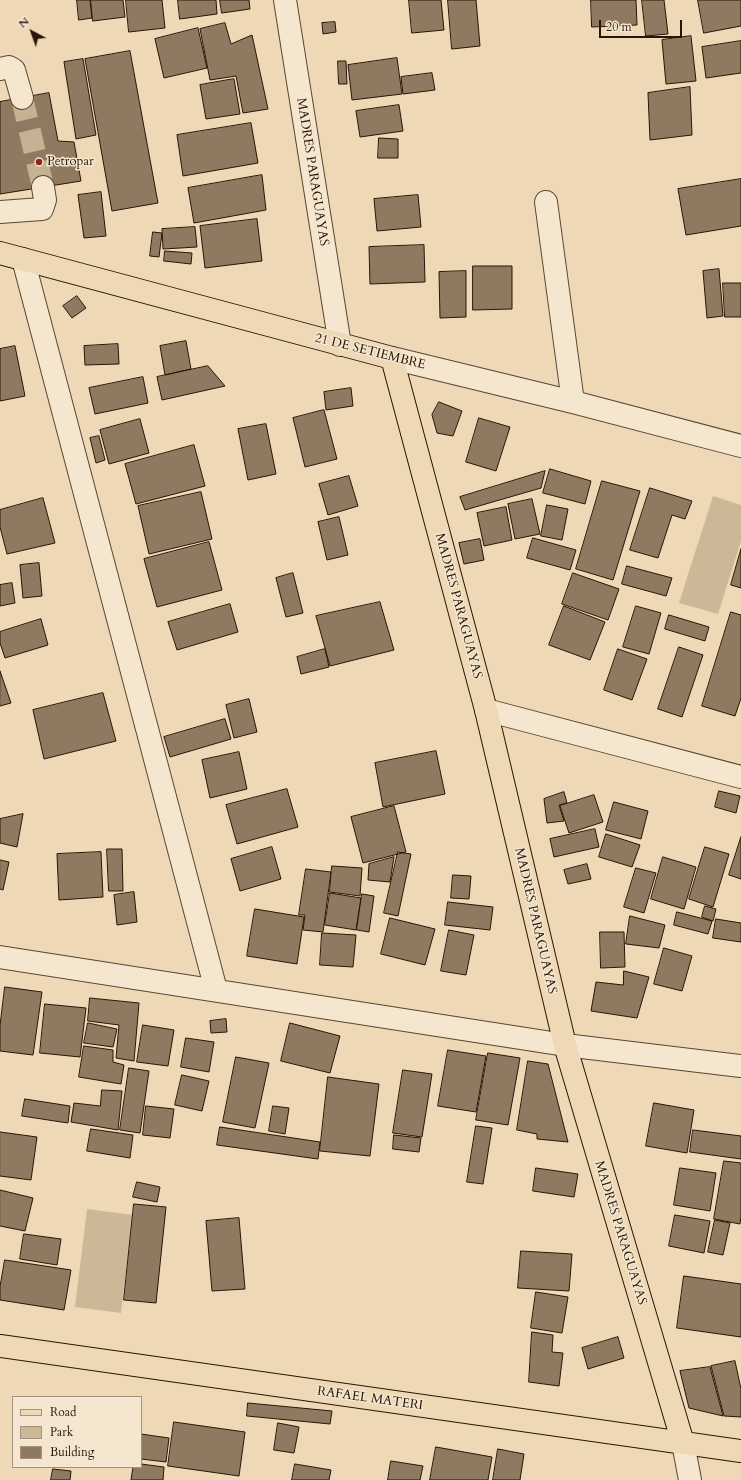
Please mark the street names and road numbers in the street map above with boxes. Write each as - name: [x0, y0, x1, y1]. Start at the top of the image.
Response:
- street label: MADRES PARAGUAYAS: [293, 97, 331, 247]
- street label: 21 DE SETIEMBRE: [313, 331, 427, 373]
- street label: MADRES PARAGUAYAS: [431, 532, 485, 680]
- street label: MADRES PARAGUAYAS: [511, 846, 559, 996]
- street label: MADRES PARAGUAYAS: [591, 1159, 649, 1307]
- street label: RAFAEL MATERI: [316, 1384, 424, 1414]

